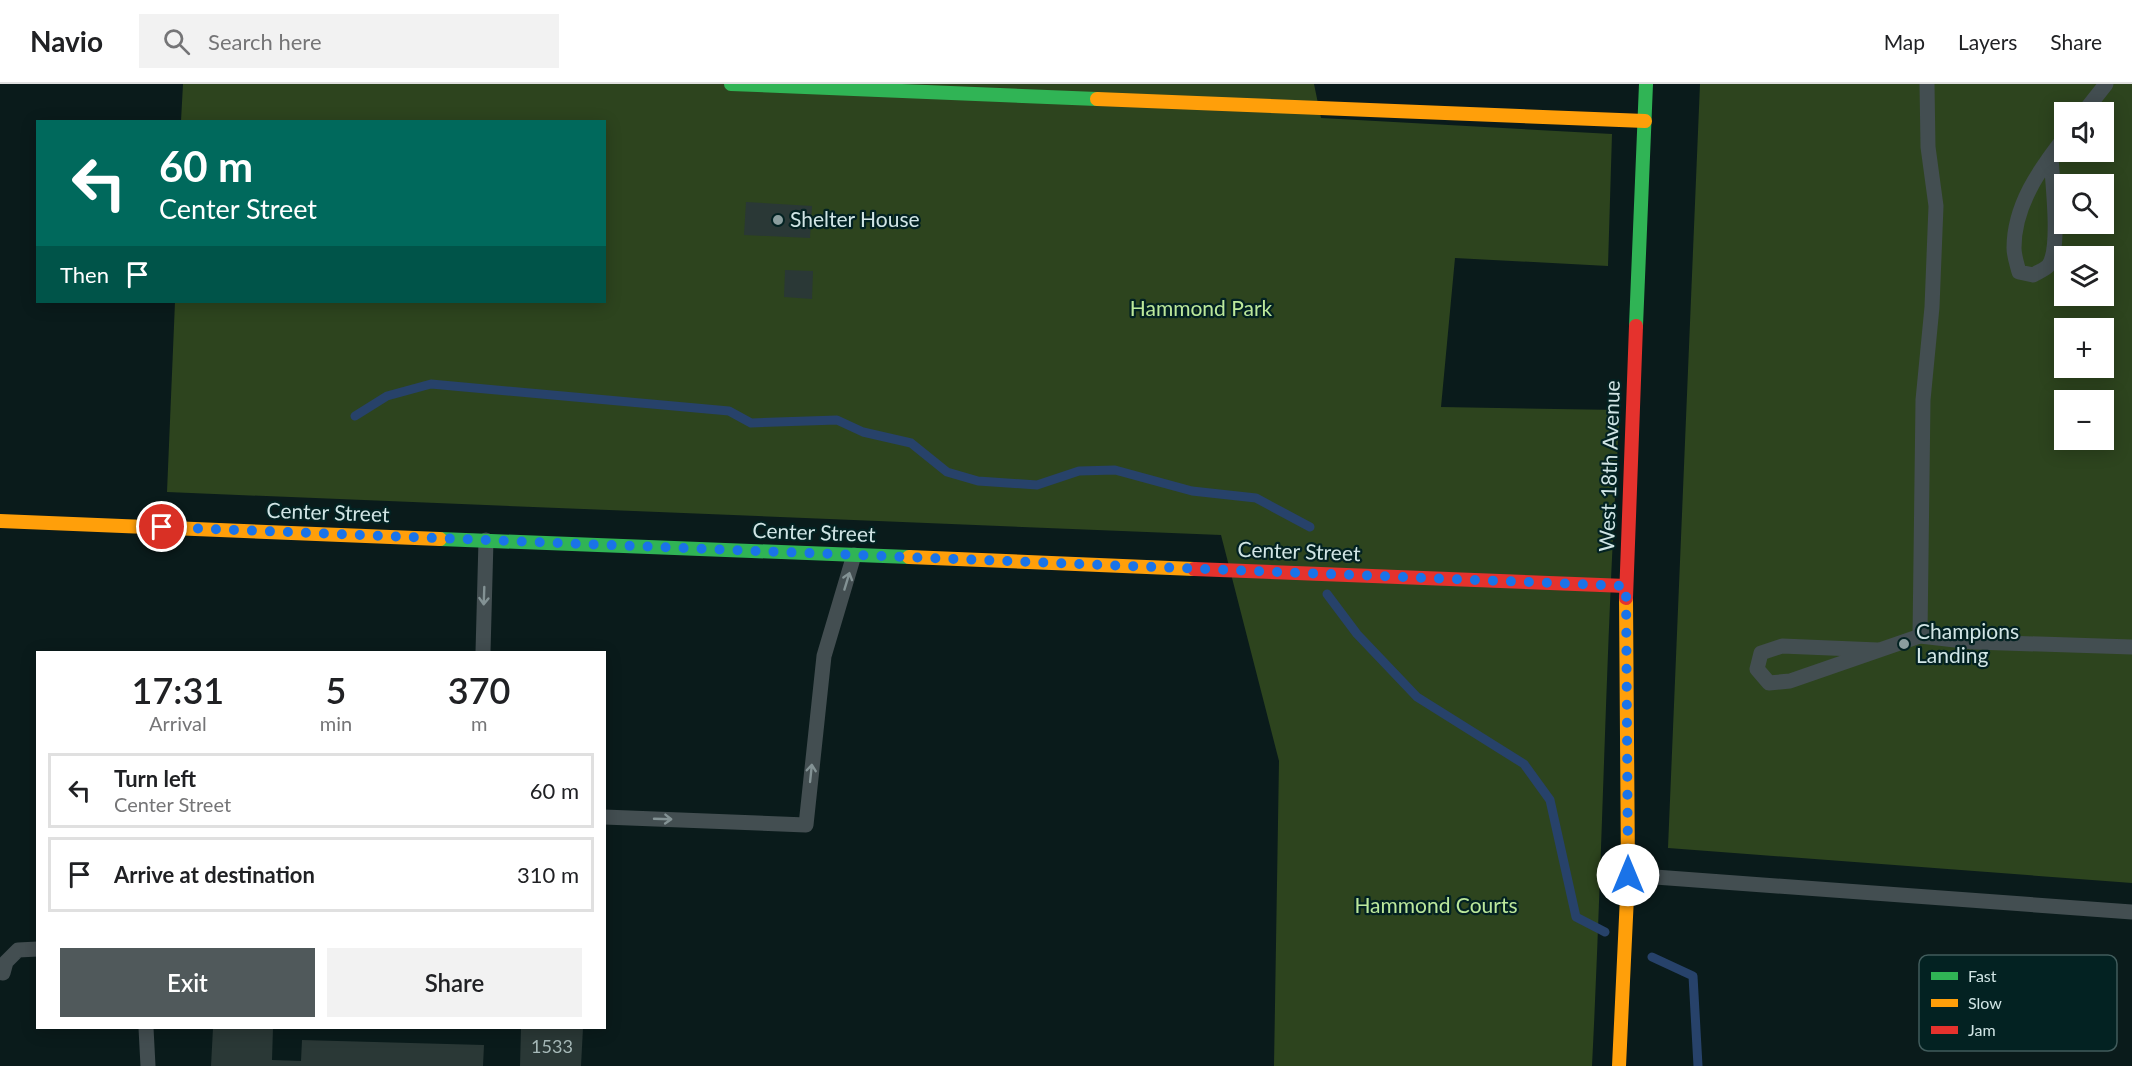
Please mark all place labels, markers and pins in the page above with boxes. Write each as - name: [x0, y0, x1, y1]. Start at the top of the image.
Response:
- place label: Shelter House: [790, 206, 920, 231]
- marker: Shelter House: [771, 213, 785, 227]
- pin: [136, 501, 187, 552]
- place label: Champions Landing: [1916, 618, 2019, 667]
- marker: Champions Landing: [1897, 637, 1911, 651]

